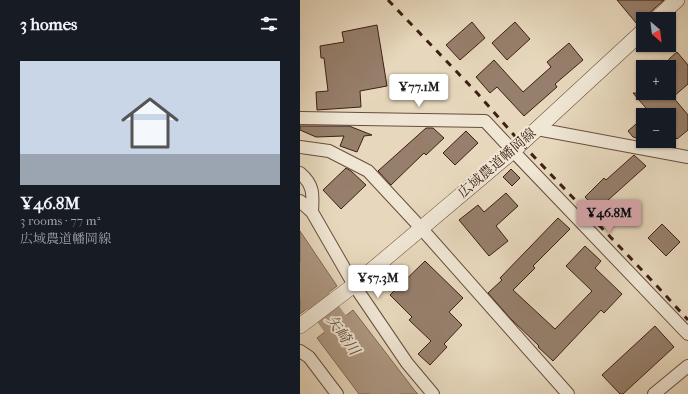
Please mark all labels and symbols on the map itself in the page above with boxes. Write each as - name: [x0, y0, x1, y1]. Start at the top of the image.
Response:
- north arrow: [636, 12, 676, 52]
- pin: ¥77.1M: [386, 74, 452, 108]
- street label: 広域農道幡岡線: [454, 124, 540, 202]
- pin: ¥46.8M: [576, 200, 642, 234]
- pin: ¥57.3M: [345, 265, 411, 299]
- water label: 矢崎川: [322, 312, 365, 360]

